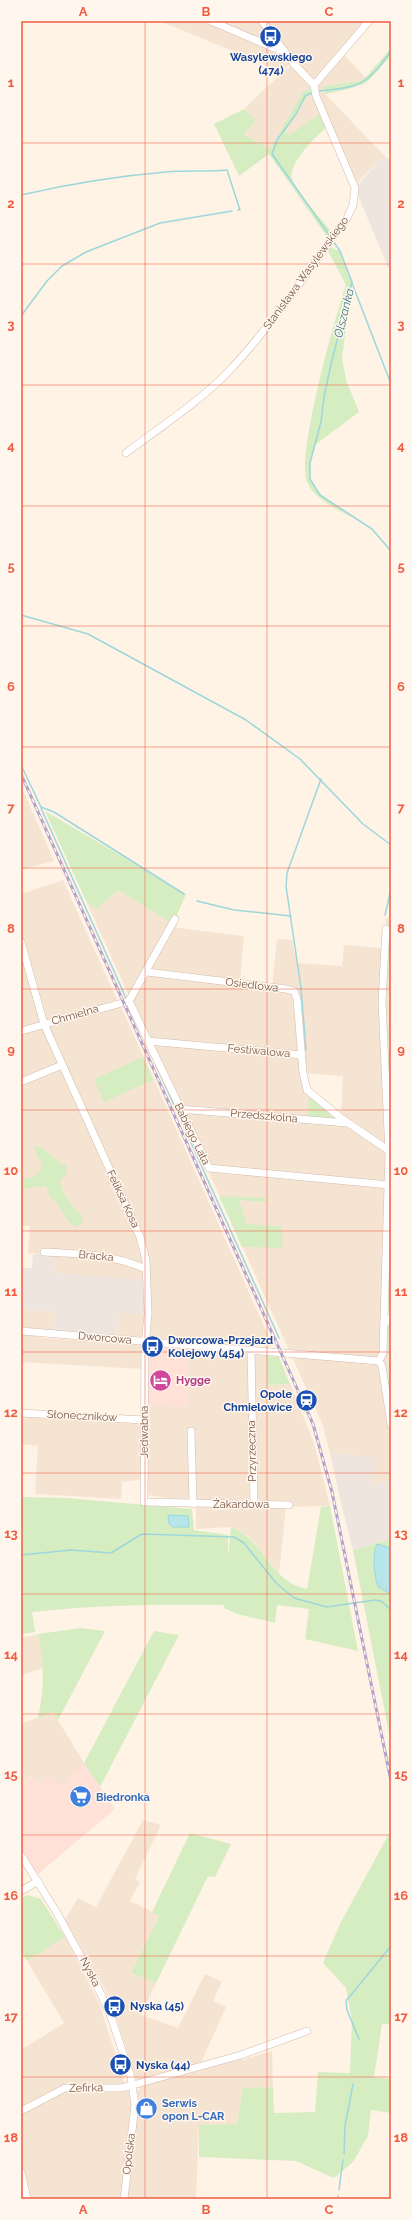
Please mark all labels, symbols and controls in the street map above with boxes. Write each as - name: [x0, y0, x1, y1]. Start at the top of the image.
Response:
- text: A: [79, 4, 88, 19]
- text: B: [202, 4, 211, 19]
- text: C: [325, 4, 334, 19]
- bus stop icon: Wasylewskiego (474): [258, 24, 284, 50]
- place label: Wasylewskiego (474): [230, 51, 312, 77]
- text: 1: [8, 75, 15, 90]
- text: 1: [398, 75, 405, 90]
- text: 2: [7, 196, 15, 211]
- text: 2: [397, 196, 405, 211]
- street label: Stanisława Wasylewskiego: [261, 214, 352, 332]
- water label: Olszanka: [331, 287, 357, 339]
- text: 3: [7, 317, 15, 332]
- text: 3: [397, 317, 405, 332]
- text: 4: [7, 438, 15, 453]
- text: 4: [397, 438, 405, 453]
- text: 5: [7, 559, 15, 574]
- text: 5: [397, 559, 405, 574]
- text: 6: [7, 679, 15, 694]
- text: 6: [397, 679, 405, 694]
- text: 7: [7, 800, 15, 815]
- text: 7: [397, 800, 405, 815]
- text: 8: [7, 921, 15, 936]
- text: 8: [397, 921, 405, 936]
- street label: Osiedlowa: [225, 975, 279, 995]
- street label: Chmielna: [50, 1002, 100, 1028]
- text: 9: [7, 1042, 15, 1057]
- street label: Festiwalowa: [227, 1042, 291, 1060]
- text: 9: [397, 1042, 405, 1057]
- street label: Babiego Lata: [171, 1101, 213, 1167]
- street label: Przedszkolna: [230, 1107, 298, 1125]
- text: 10: [4, 1163, 18, 1178]
- text: 10: [394, 1163, 408, 1178]
- street label: Feliksa Kosa: [104, 1168, 142, 1230]
- street label: Bracka: [78, 1248, 114, 1264]
- text: 11: [5, 1284, 18, 1299]
- text: 11: [395, 1284, 408, 1299]
- street label: Dworcowa: [78, 1329, 132, 1347]
- bus stop icon: Dworcowa-Przejazd Kolejowy (454): [140, 1333, 166, 1359]
- place label: Dworcowa-Przejazd Kolejowy (454): [168, 1334, 273, 1360]
- hotel icon: Hygge: [147, 1367, 173, 1393]
- place label: Hygge: [176, 1374, 211, 1387]
- station icon: Opole Chmielowice: [294, 1387, 320, 1413]
- place label: Opole Chmielowice: [223, 1388, 292, 1414]
- text: 12: [4, 1405, 18, 1420]
- text: 12: [394, 1405, 408, 1420]
- street label: Jedwabna: [138, 1406, 151, 1458]
- street label: Słoneczników: [47, 1408, 118, 1424]
- street label: Przyrzeczna: [245, 1420, 259, 1482]
- street label: Żakardowa: [213, 1498, 269, 1511]
- text: 13: [4, 1526, 18, 1541]
- text: 13: [394, 1526, 408, 1541]
- text: 14: [4, 1647, 18, 1662]
- text: 14: [394, 1647, 408, 1662]
- text: 15: [4, 1767, 18, 1782]
- text: 15: [394, 1767, 408, 1782]
- supermarket icon: Biedronka: [67, 1784, 93, 1810]
- place label: Biedronka: [96, 1791, 150, 1804]
- text: 16: [4, 1888, 18, 1903]
- text: 16: [394, 1888, 408, 1903]
- street label: Nyska: [77, 1955, 103, 1989]
- bus stop icon: Nyska (45): [101, 1993, 127, 2019]
- place label: Nyska (45): [130, 2000, 185, 2013]
- text: 17: [4, 2009, 19, 2024]
- text: 17: [394, 2009, 409, 2024]
- bus stop icon: Nyska (44): [108, 2052, 134, 2078]
- place label: Nyska (44): [136, 2059, 191, 2072]
- street label: Zefirka: [69, 2081, 103, 2095]
- shop icon: Serwis opon L-CAR: [134, 2096, 160, 2122]
- place label: Serwis opon L-CAR: [162, 2097, 225, 2123]
- text: 18: [4, 2130, 18, 2145]
- text: 18: [394, 2130, 408, 2145]
- street label: Opolska: [120, 2133, 138, 2175]
- text: A: [79, 2202, 88, 2217]
- text: B: [202, 2202, 211, 2217]
- text: C: [325, 2202, 334, 2217]

